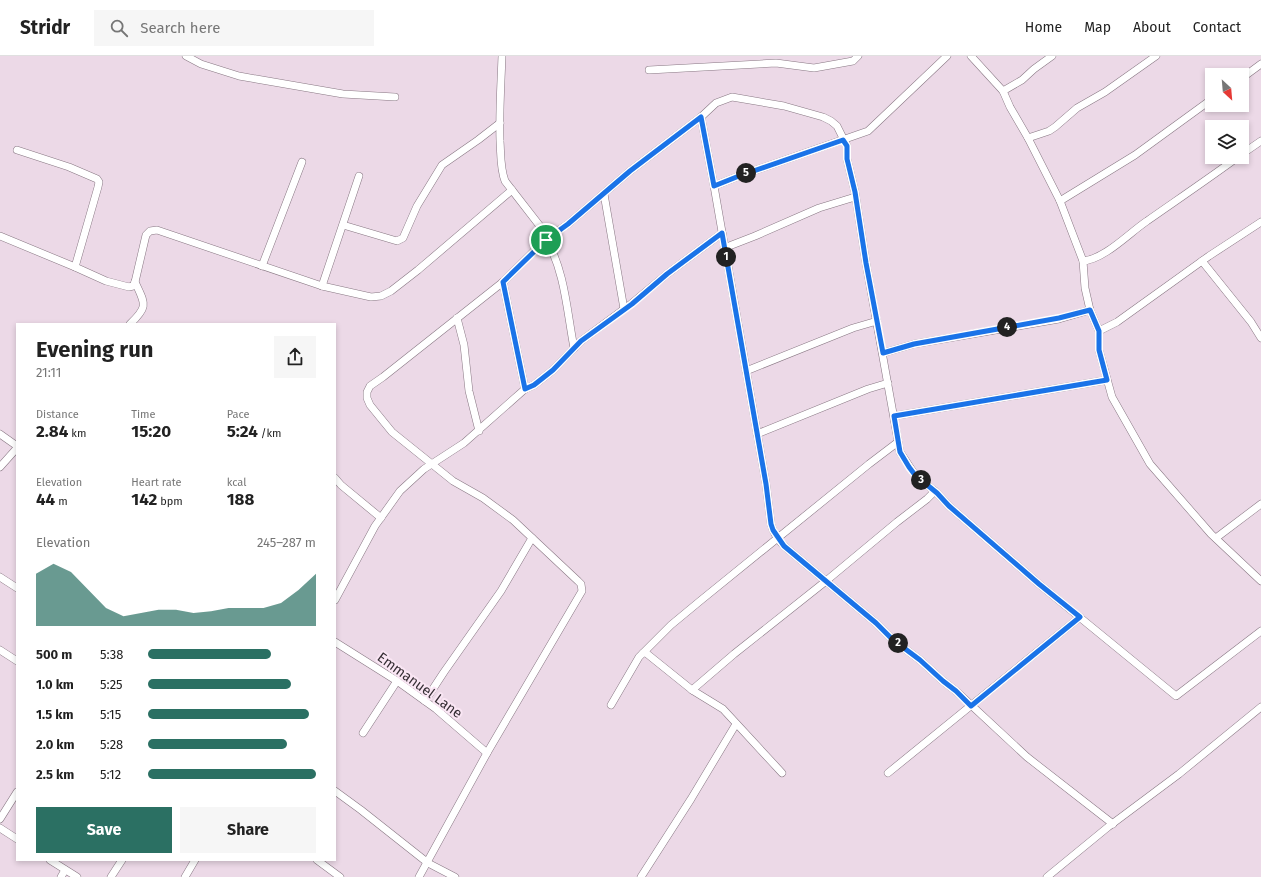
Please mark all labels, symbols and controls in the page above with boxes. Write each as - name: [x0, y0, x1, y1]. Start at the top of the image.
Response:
- search box: [94, 10, 374, 46]
- text: Stridr: [20, 16, 70, 39]
- icon: search: [108, 17, 130, 39]
- text: Search here: [140, 19, 220, 37]
- text: Home: [1025, 19, 1062, 36]
- text: Map: [1084, 19, 1111, 36]
- text: About: [1133, 19, 1171, 36]
- text: Contact: [1193, 19, 1241, 36]
- north arrow: [1205, 68, 1249, 112]
- map controls: [1205, 68, 1249, 164]
- button: layers: [1205, 120, 1249, 164]
- pin: 5: [736, 163, 756, 183]
- text: 5: [743, 166, 749, 179]
- pin: [529, 223, 563, 257]
- icon: arrive: [535, 229, 557, 251]
- pin: 1: [716, 247, 736, 267]
- text: 1: [723, 250, 729, 263]
- pin: 4: [997, 317, 1017, 337]
- text: 4: [1004, 320, 1010, 333]
- text: Evening run: [36, 336, 153, 363]
- button: share: [274, 336, 316, 378]
- text: 21:11: [36, 365, 61, 380]
- text: Distance: [36, 408, 79, 421]
- text: Time: [131, 408, 156, 421]
- text: Pace: [227, 408, 249, 421]
- text: 2.84: [36, 421, 68, 442]
- text: 15:20: [131, 421, 171, 442]
- text: 5:24: [227, 421, 258, 442]
- text: km: [68, 427, 86, 440]
- text: /km: [258, 427, 281, 440]
- pin: 3: [911, 470, 931, 490]
- text: 3: [918, 473, 924, 486]
- text: Elevation: [36, 476, 82, 489]
- text: Heart rate: [131, 476, 181, 489]
- text: kcal: [227, 476, 246, 489]
- text: 44: [36, 489, 55, 510]
- text: 142: [131, 489, 157, 510]
- text: 188: [227, 489, 254, 510]
- text: m: [55, 495, 68, 508]
- text: bpm: [157, 495, 183, 508]
- text: Elevation: [36, 535, 90, 550]
- text: 245–287 m: [257, 535, 316, 550]
- pin: 2: [888, 633, 908, 653]
- text: 2: [895, 636, 901, 649]
- text: 500 m: [36, 647, 72, 662]
- text: 5:38: [100, 647, 123, 662]
- street label: Emmanuel Lane: [374, 649, 466, 722]
- text: 1.0 km: [36, 677, 74, 692]
- text: 5:25: [100, 677, 123, 692]
- text: 1.5 km: [36, 707, 74, 722]
- text: 5:15: [100, 707, 121, 722]
- text: 2.0 km: [36, 737, 75, 752]
- text: 5:28: [100, 737, 123, 752]
- text: 2.5 km: [36, 767, 74, 782]
- text: 5:12: [100, 767, 121, 782]
- button: Save: [36, 807, 172, 853]
- button: Share: [180, 807, 316, 853]

